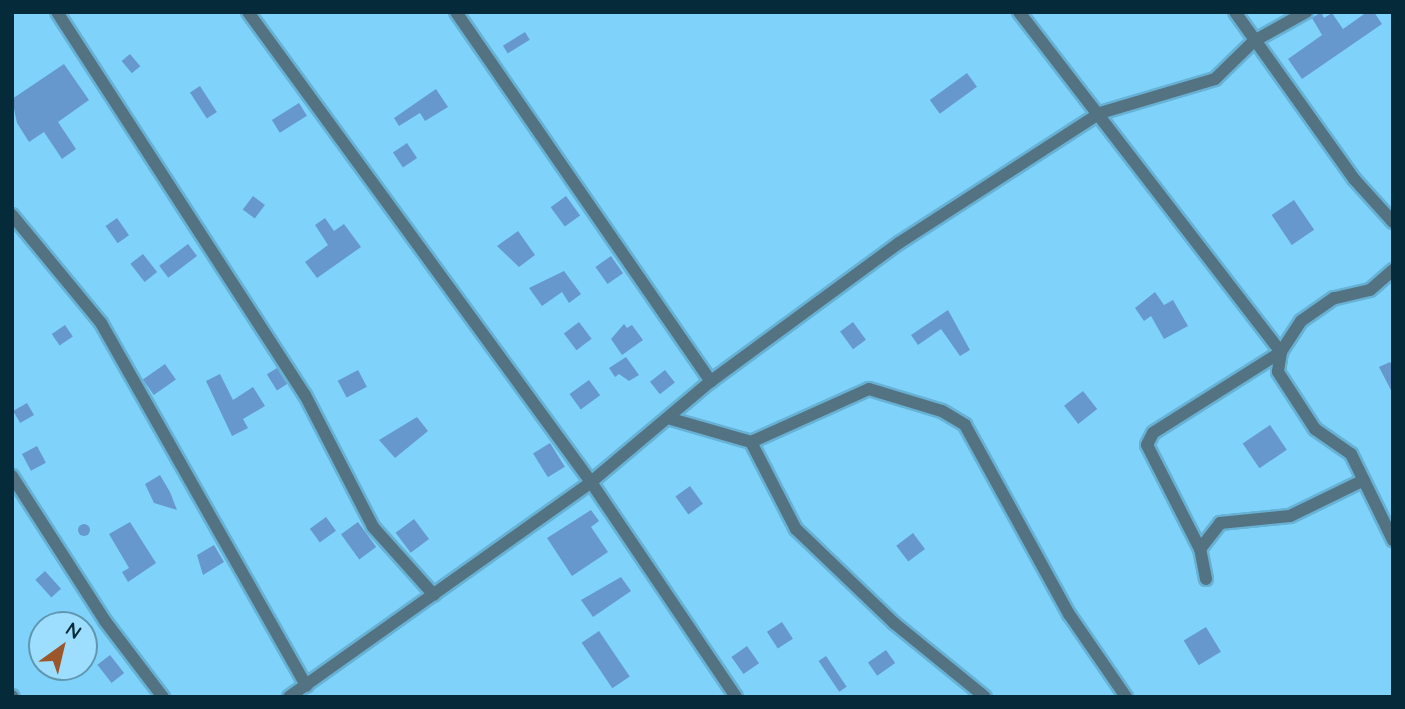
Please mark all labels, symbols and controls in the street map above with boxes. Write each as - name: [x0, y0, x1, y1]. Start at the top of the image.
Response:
- north arrow: [28, 611, 98, 681]
- text: N: [61, 616, 86, 644]

